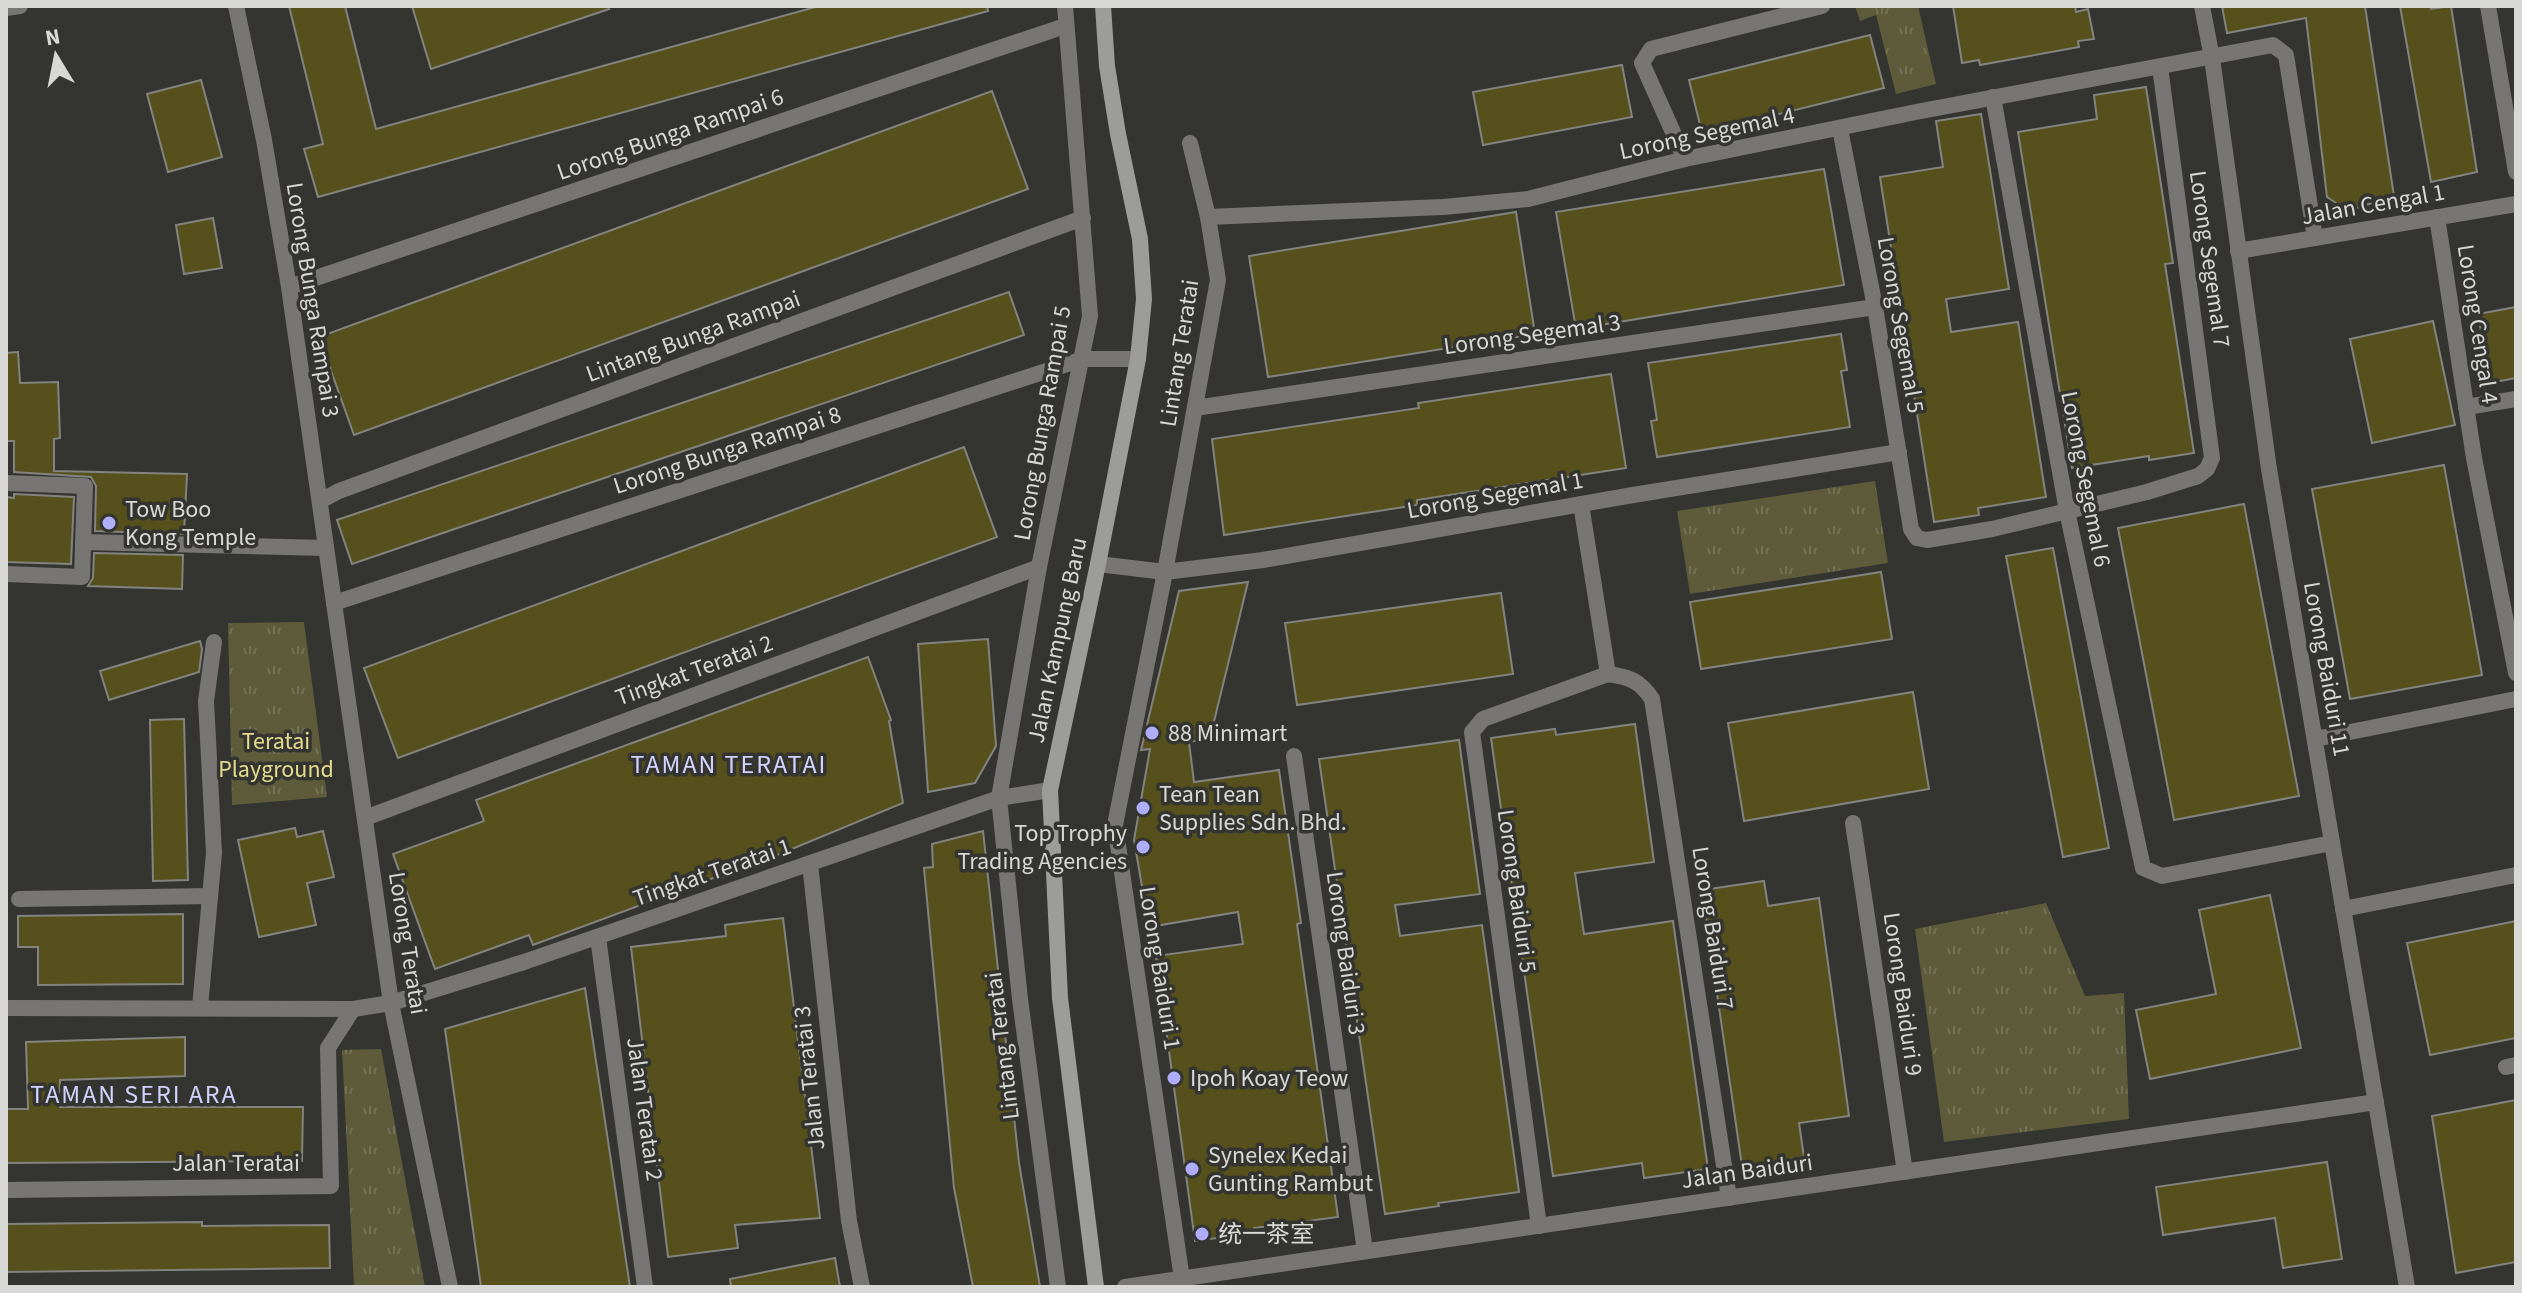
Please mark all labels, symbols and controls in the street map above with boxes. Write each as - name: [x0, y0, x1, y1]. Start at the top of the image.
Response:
- north arrow: [16, 16, 96, 96]
- text: N: [43, 20, 63, 54]
- street label: Lorong Bunga Rampai 6: [552, 79, 788, 190]
- street label: Lorong Segemal 4: [1616, 98, 1798, 169]
- street label: Lorong Segemal 7: [2180, 168, 2239, 350]
- street label: Jalan Cengal 1: [2299, 175, 2448, 234]
- street label: Lorong Bunga Rampai 3: [277, 180, 348, 420]
- street label: Lorong Segemal 5: [1868, 234, 1933, 416]
- street label: Lorong Cengal 4: [2448, 242, 2507, 406]
- street label: Lintang Teratai: [1151, 277, 1208, 429]
- street label: Lintang Bunga Rampai: [581, 281, 805, 392]
- street label: Lorong Bunga Rampai 5: [1005, 303, 1080, 543]
- street label: Lorong Segemal 3: [1441, 305, 1623, 364]
- street label: Lorong Segemal 6: [2051, 388, 2120, 570]
- street label: Lorong Bunga Rampai 8: [609, 397, 846, 504]
- street label: Lorong Segemal 1: [1404, 463, 1586, 528]
- place label: Tow Boo Kong Temple: [125, 492, 256, 555]
- marker: Tow Boo Kong Temple: [100, 514, 118, 532]
- street label: Jalan Kampung Baru: [1019, 534, 1096, 746]
- street label: Lorong Baiduri 11: [2294, 579, 2359, 759]
- street label: Tingkat Teratai 2: [610, 626, 778, 715]
- place label: 88 Minimart: [1168, 716, 1287, 751]
- park label: Teratai Playground: [218, 724, 334, 787]
- marker: 88 Minimart: [1143, 724, 1161, 742]
- district label: TAMAN TERATAI: [631, 746, 827, 783]
- place label: Tean Tean Supplies Sdn. Bhd.: [1159, 777, 1347, 840]
- marker: Tean Tean Supplies Sdn. Bhd.: [1134, 799, 1152, 817]
- street label: Lorong Baiduri 5: [1488, 807, 1545, 975]
- place label: Top Trophy Trading Agencies: [958, 816, 1127, 879]
- street label: Tingkat Teratai 1: [628, 829, 796, 916]
- marker: Top Trophy Trading Agencies: [1134, 838, 1152, 856]
- street label: Lorong Baiduri 7: [1682, 844, 1743, 1012]
- street label: Lorong Teratai: [379, 869, 436, 1017]
- street label: Lorong Baiduri 3: [1317, 869, 1374, 1037]
- street label: Lorong Baiduri 1: [1129, 884, 1190, 1052]
- street label: Lorong Baiduri 9: [1874, 910, 1931, 1078]
- street label: Lintang Teratai: [976, 970, 1029, 1122]
- street label: Jalan Teratai 3: [785, 1004, 834, 1152]
- street label: Jalan Teratai 2: [617, 1035, 672, 1183]
- place label: Ipoh Koay Teow: [1190, 1061, 1348, 1096]
- marker: Ipoh Koay Teow: [1165, 1069, 1183, 1087]
- district label: TAMAN SERI ARA: [30, 1076, 238, 1113]
- place label: Synelex Kedai Gunting Rambut: [1208, 1138, 1373, 1201]
- street label: Jalan Baiduri: [1679, 1145, 1815, 1198]
- street label: Jalan Teratai: [172, 1146, 300, 1181]
- marker: Synelex Kedai Gunting Rambut: [1183, 1160, 1201, 1178]
- place label: 统一茶室: [1218, 1217, 1314, 1252]
- marker: 统一茶室: [1193, 1225, 1211, 1243]

